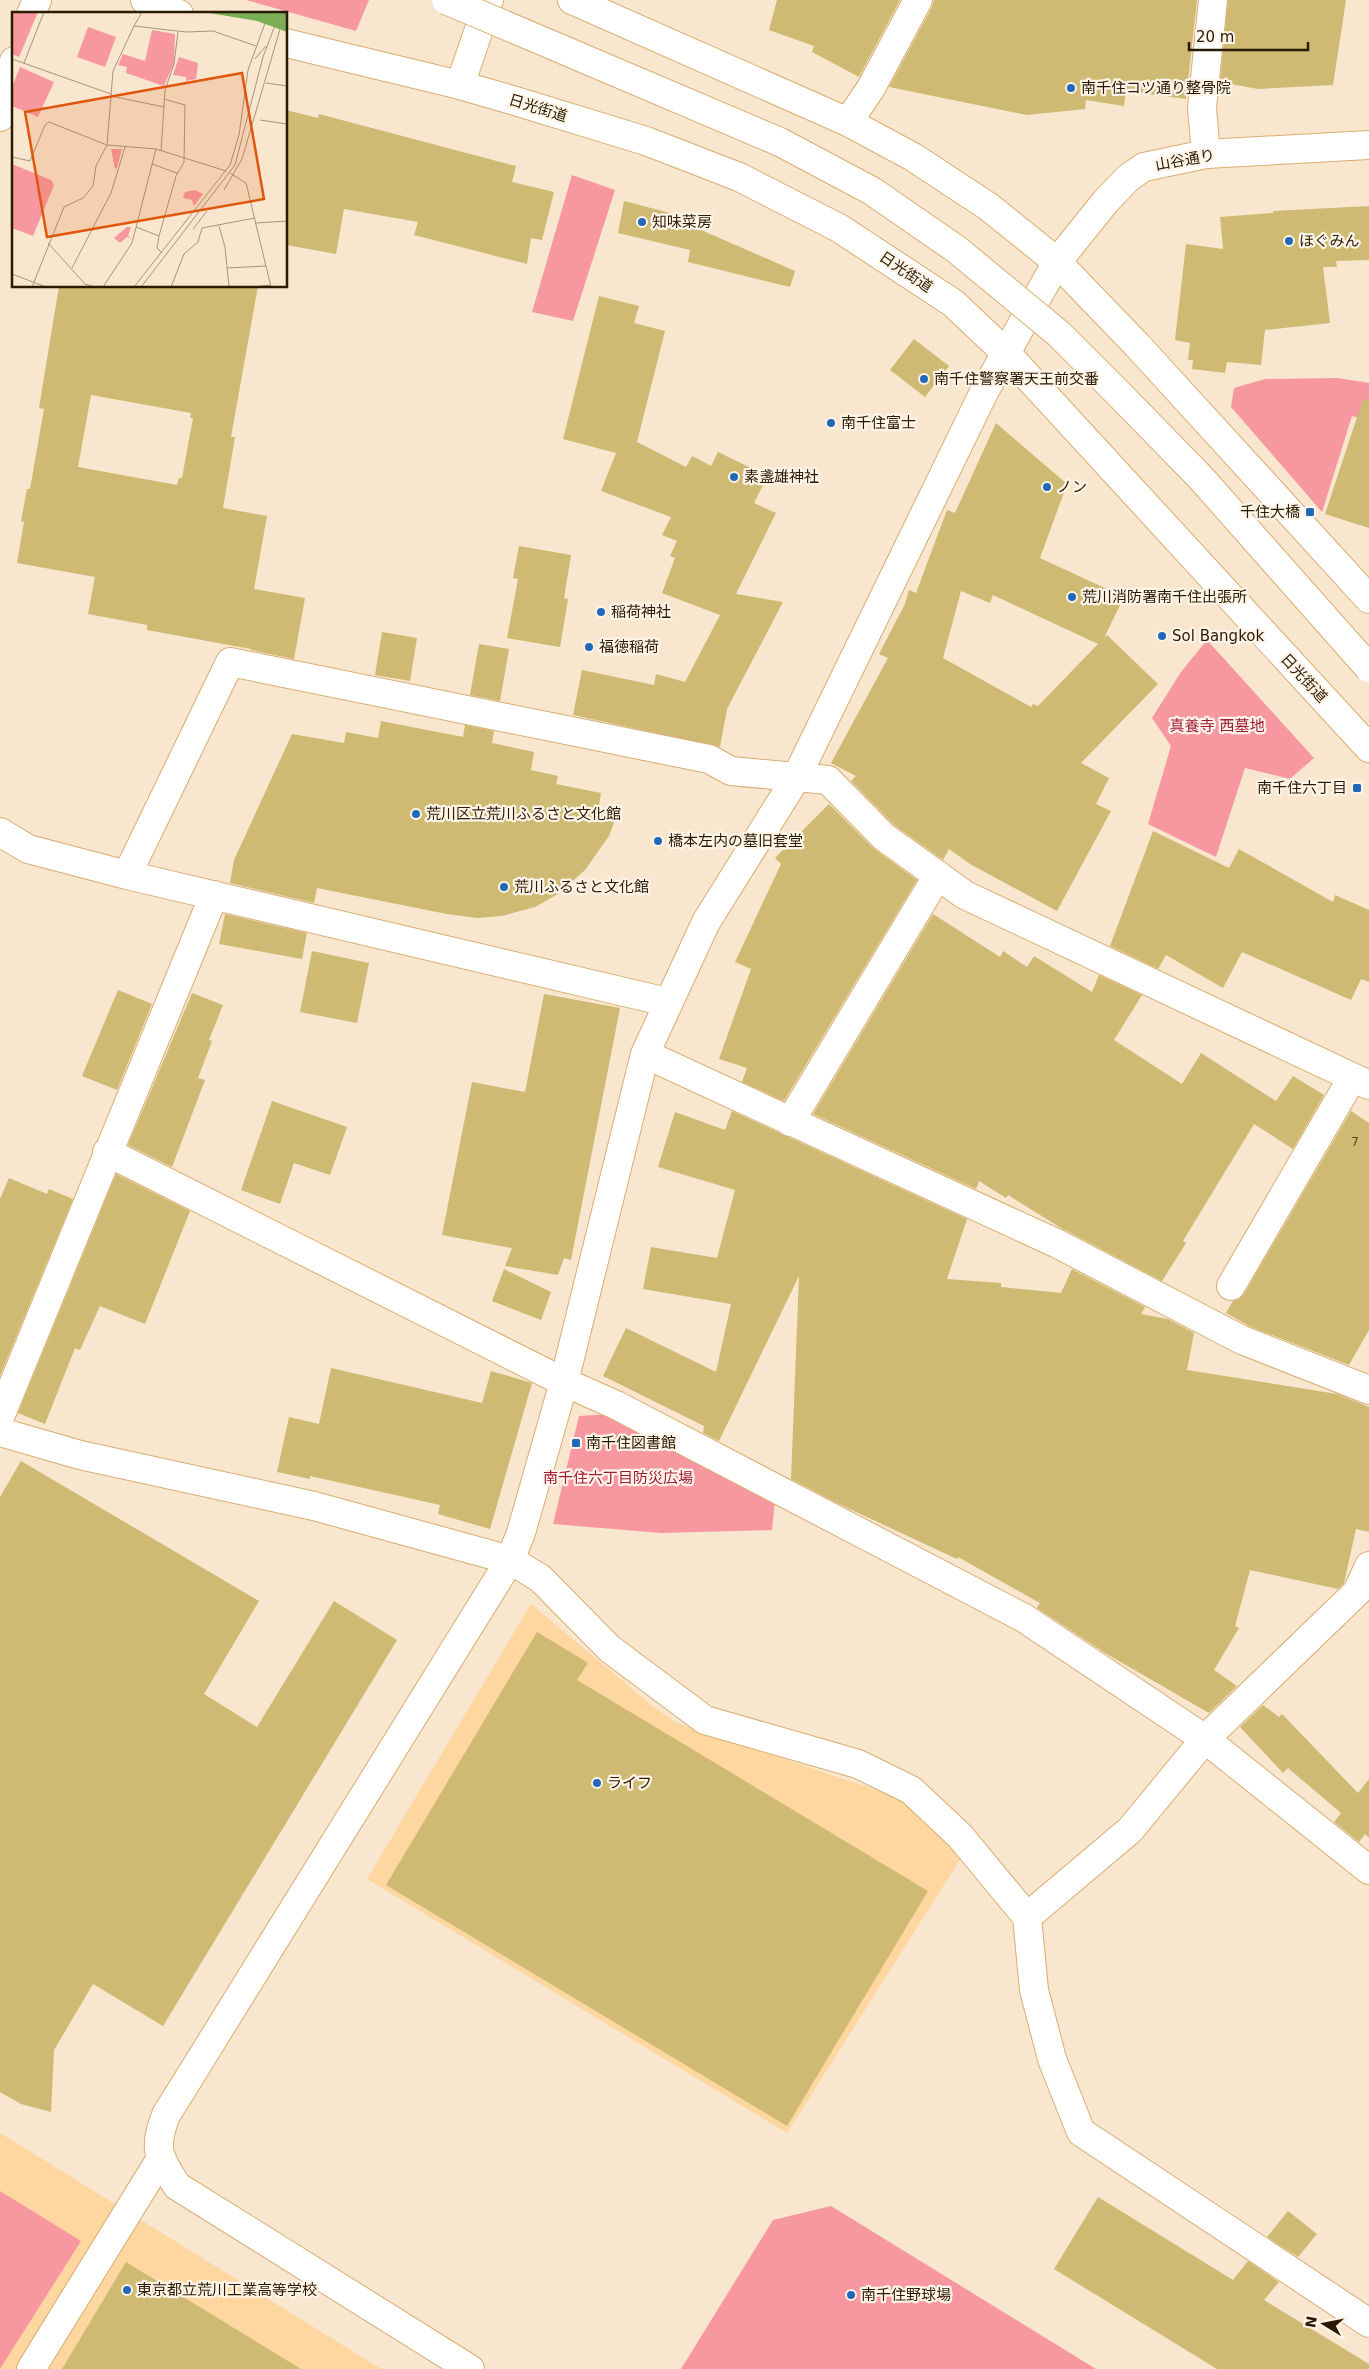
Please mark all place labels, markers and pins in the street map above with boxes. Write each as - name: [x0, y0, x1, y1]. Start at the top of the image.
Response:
- place label: 南千住コツ通り整骨院: [1081, 79, 1231, 97]
- marker: 南千住コツ通り整骨院: [1065, 82, 1077, 94]
- place label: 知味菜房: [652, 213, 712, 231]
- marker: 知味菜房: [636, 216, 648, 228]
- place label: ほぐみん: [1299, 232, 1359, 250]
- marker: ほぐみん: [1283, 235, 1295, 247]
- place label: 南千住警察署天王前交番: [934, 370, 1099, 388]
- marker: 南千住警察署天王前交番: [918, 373, 930, 385]
- place label: 南千住富士: [841, 414, 916, 432]
- marker: 南千住富士: [825, 417, 837, 429]
- place label: 素盞雄神社: [744, 468, 819, 486]
- marker: 素盞雄神社: [728, 471, 740, 483]
- place label: ノン: [1057, 478, 1087, 496]
- marker: ノン: [1041, 481, 1053, 493]
- place label: 千住大橋: [1240, 503, 1300, 521]
- marker: 千住大橋: [1304, 506, 1316, 518]
- place label: 荒川消防署南千住出張所: [1082, 588, 1247, 606]
- marker: 荒川消防署南千住出張所: [1066, 591, 1078, 603]
- place label: 稲荷神社: [611, 603, 671, 621]
- marker: 稲荷神社: [595, 606, 607, 618]
- place label: Sol Bangkok: [1172, 627, 1264, 645]
- marker: Sol Bangkok: [1156, 630, 1168, 642]
- place label: 福徳稲荷: [599, 638, 659, 656]
- marker: 福徳稲荷: [583, 641, 595, 653]
- place label: 南千住六丁目: [1257, 779, 1347, 797]
- marker: 南千住六丁目: [1351, 782, 1363, 794]
- place label: 荒川区立荒川ふるさと文化館: [426, 805, 621, 823]
- marker: 荒川区立荒川ふるさと文化館: [410, 808, 422, 820]
- place label: 橋本左内の墓旧套堂: [668, 832, 803, 850]
- marker: 橋本左内の墓旧套堂: [652, 835, 664, 847]
- place label: 荒川ふるさと文化館: [514, 878, 649, 896]
- marker: 荒川ふるさと文化館: [498, 881, 510, 893]
- place label: 南千住図書館: [586, 1434, 676, 1452]
- marker: 南千住図書館: [570, 1437, 582, 1449]
- place label: ライフ: [607, 1774, 652, 1792]
- marker: ライフ: [591, 1777, 603, 1789]
- place label: 東京都立荒川工業高等学校: [137, 2281, 317, 2299]
- marker: 東京都立荒川工業高等学校: [121, 2284, 133, 2296]
- place label: 南千住野球場: [861, 2286, 951, 2304]
- marker: 南千住野球場: [845, 2289, 857, 2301]

